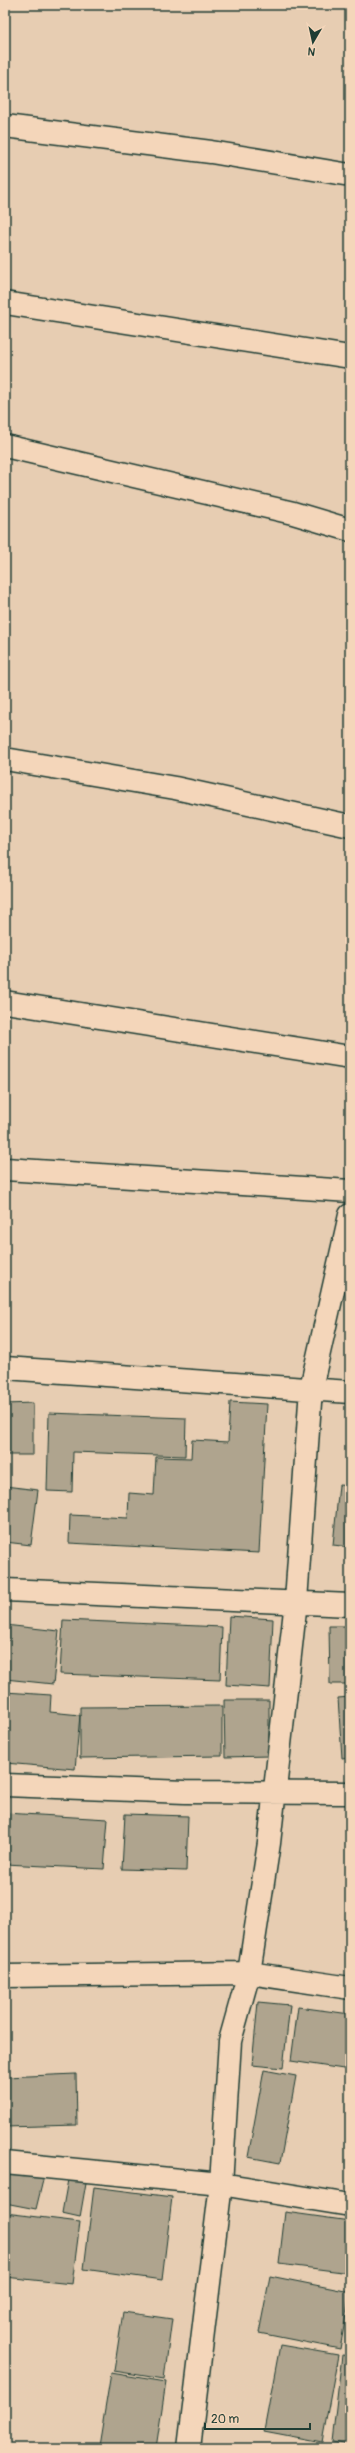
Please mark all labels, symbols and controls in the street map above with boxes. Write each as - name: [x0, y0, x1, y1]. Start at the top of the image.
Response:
- north arrow: [293, 22, 333, 62]
- text: N: [306, 44, 316, 58]
- scale bar: [205, 2405, 310, 2431]
- text: 20 m: [211, 2412, 240, 2427]

